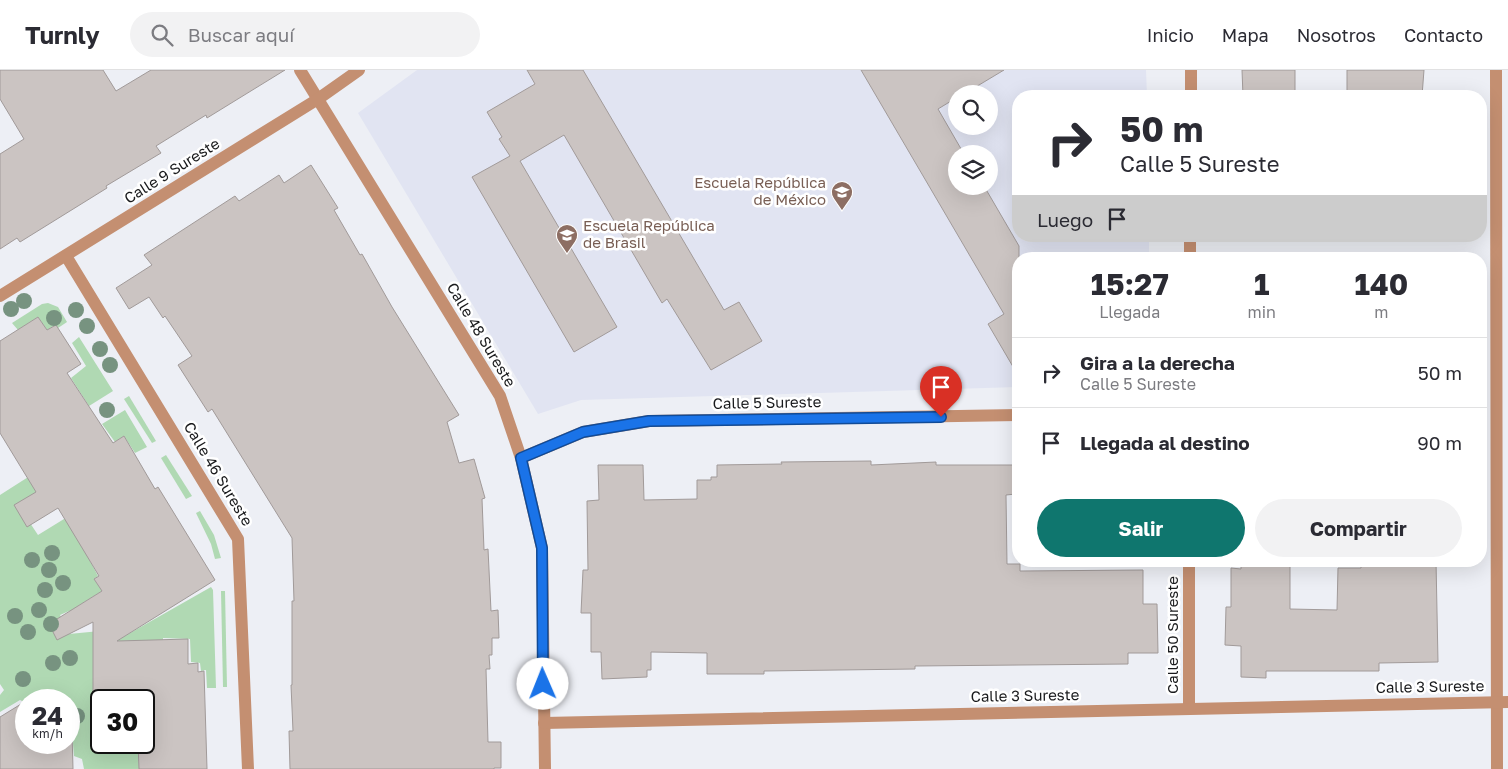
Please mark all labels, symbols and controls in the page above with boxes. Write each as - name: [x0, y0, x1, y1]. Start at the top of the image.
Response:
- search box: [130, 12, 480, 57]
- text: Turnly: [25, 20, 100, 49]
- icon: search: [148, 21, 176, 49]
- text: Buscar aquí: [188, 23, 294, 46]
- text: Inicio: [1147, 24, 1194, 46]
- text: Mapa: [1222, 24, 1269, 46]
- text: Nosotros: [1297, 24, 1376, 46]
- text: Contacto: [1404, 24, 1483, 46]
- map controls: [948, 85, 998, 195]
- button: search: [948, 85, 998, 135]
- text: 50 m: [1120, 108, 1203, 150]
- icon: right: [1037, 110, 1102, 175]
- street label: Calle 9 Sureste: [120, 133, 223, 207]
- button: layers: [948, 145, 998, 195]
- text: Calle 5 Sureste: [1120, 150, 1280, 177]
- place label: Escuela República de México: [694, 173, 826, 208]
- school or university icon: Escuela República de México: [830, 180, 854, 211]
- icon: arrive: [1103, 205, 1131, 233]
- text: Luego: [1037, 208, 1093, 231]
- place label: Escuela República de Brasil: [583, 216, 715, 251]
- school or university icon: Escuela República de Brasil: [555, 223, 579, 254]
- text: 15:27: [1091, 266, 1169, 302]
- text: 1: [1254, 266, 1269, 302]
- text: 140: [1355, 266, 1408, 302]
- street label: Calle 48 Sureste: [444, 279, 520, 390]
- text: Llegada: [1099, 302, 1160, 322]
- text: min: [1248, 302, 1276, 322]
- text: m: [1374, 302, 1388, 322]
- text: Gira a la derecha: [1080, 351, 1235, 374]
- icon: right: [1037, 359, 1065, 387]
- text: 50 m: [1418, 361, 1462, 384]
- pin: [920, 366, 962, 417]
- icon: arrive: [927, 373, 955, 401]
- text: Calle 5 Sureste: [1080, 374, 1196, 394]
- street label: Calle 5 Sureste: [712, 392, 822, 412]
- street label: Calle 46 Sureste: [181, 418, 257, 529]
- icon: arrive: [1037, 429, 1065, 457]
- text: Llegada al destino: [1080, 431, 1250, 454]
- text: 90 m: [1417, 431, 1462, 454]
- button: Salir: [1037, 499, 1245, 557]
- button: Compartir: [1255, 499, 1462, 557]
- street label: Calle 50 Sureste: [1163, 576, 1181, 694]
- position arrow: [516, 657, 568, 709]
- street label: Calle 3 Sureste: [1375, 676, 1485, 696]
- street label: Calle 3 Sureste: [970, 685, 1080, 705]
- speed limit sign: 30: [90, 689, 155, 754]
- text: 24: [32, 700, 63, 731]
- text: km/h: [32, 726, 63, 741]

